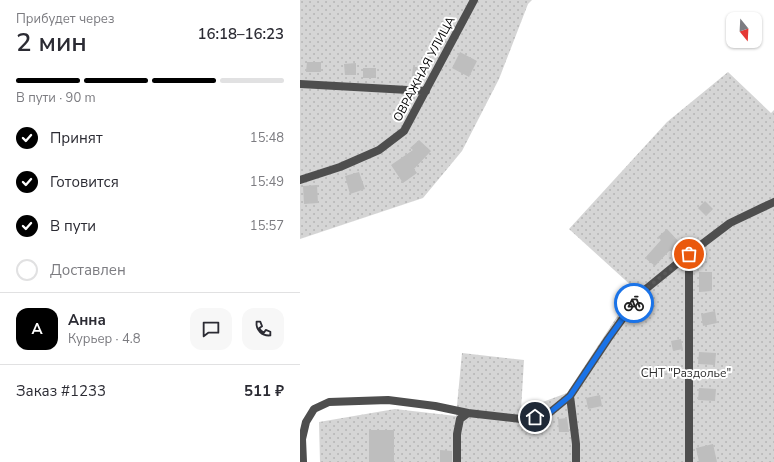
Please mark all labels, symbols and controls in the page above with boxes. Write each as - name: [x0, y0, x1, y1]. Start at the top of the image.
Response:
- text: Прибудет через: [16, 10, 114, 28]
- north arrow: [726, 12, 762, 48]
- map controls: [726, 12, 762, 48]
- street label: ОВРАЖНАЯ УЛИЦА: [389, 13, 459, 124]
- text: 16:18–16:23: [197, 24, 284, 44]
- text: 2 мин: [16, 25, 87, 60]
- text: В пути · 90 m: [16, 89, 96, 107]
- icon: check: [16, 127, 38, 149]
- text: Принят: [50, 128, 103, 148]
- text: 15:48: [250, 129, 284, 147]
- icon: check: [16, 171, 38, 193]
- text: Готовится: [50, 172, 119, 192]
- text: 15:49: [250, 173, 284, 191]
- icon: check: [16, 215, 38, 237]
- text: В пути: [50, 216, 96, 236]
- text: 15:57: [250, 217, 284, 235]
- pin: [672, 237, 706, 271]
- icon: bag: [678, 243, 700, 265]
- text: Доставлен: [50, 260, 126, 280]
- courier: [614, 283, 654, 323]
- icon: bike: [623, 292, 645, 314]
- button: chat: [190, 308, 232, 350]
- button: phone: [242, 308, 284, 350]
- text: Анна: [68, 310, 106, 330]
- text: А: [31, 319, 43, 339]
- text: Курьер · 4.8: [68, 330, 141, 348]
- park label: СНТ "Раздолье": [641, 365, 731, 381]
- text: Заказ #1233: [16, 381, 106, 401]
- text: 511 ₽: [244, 381, 284, 401]
- pin: [518, 400, 552, 434]
- icon: home: [524, 406, 546, 428]

